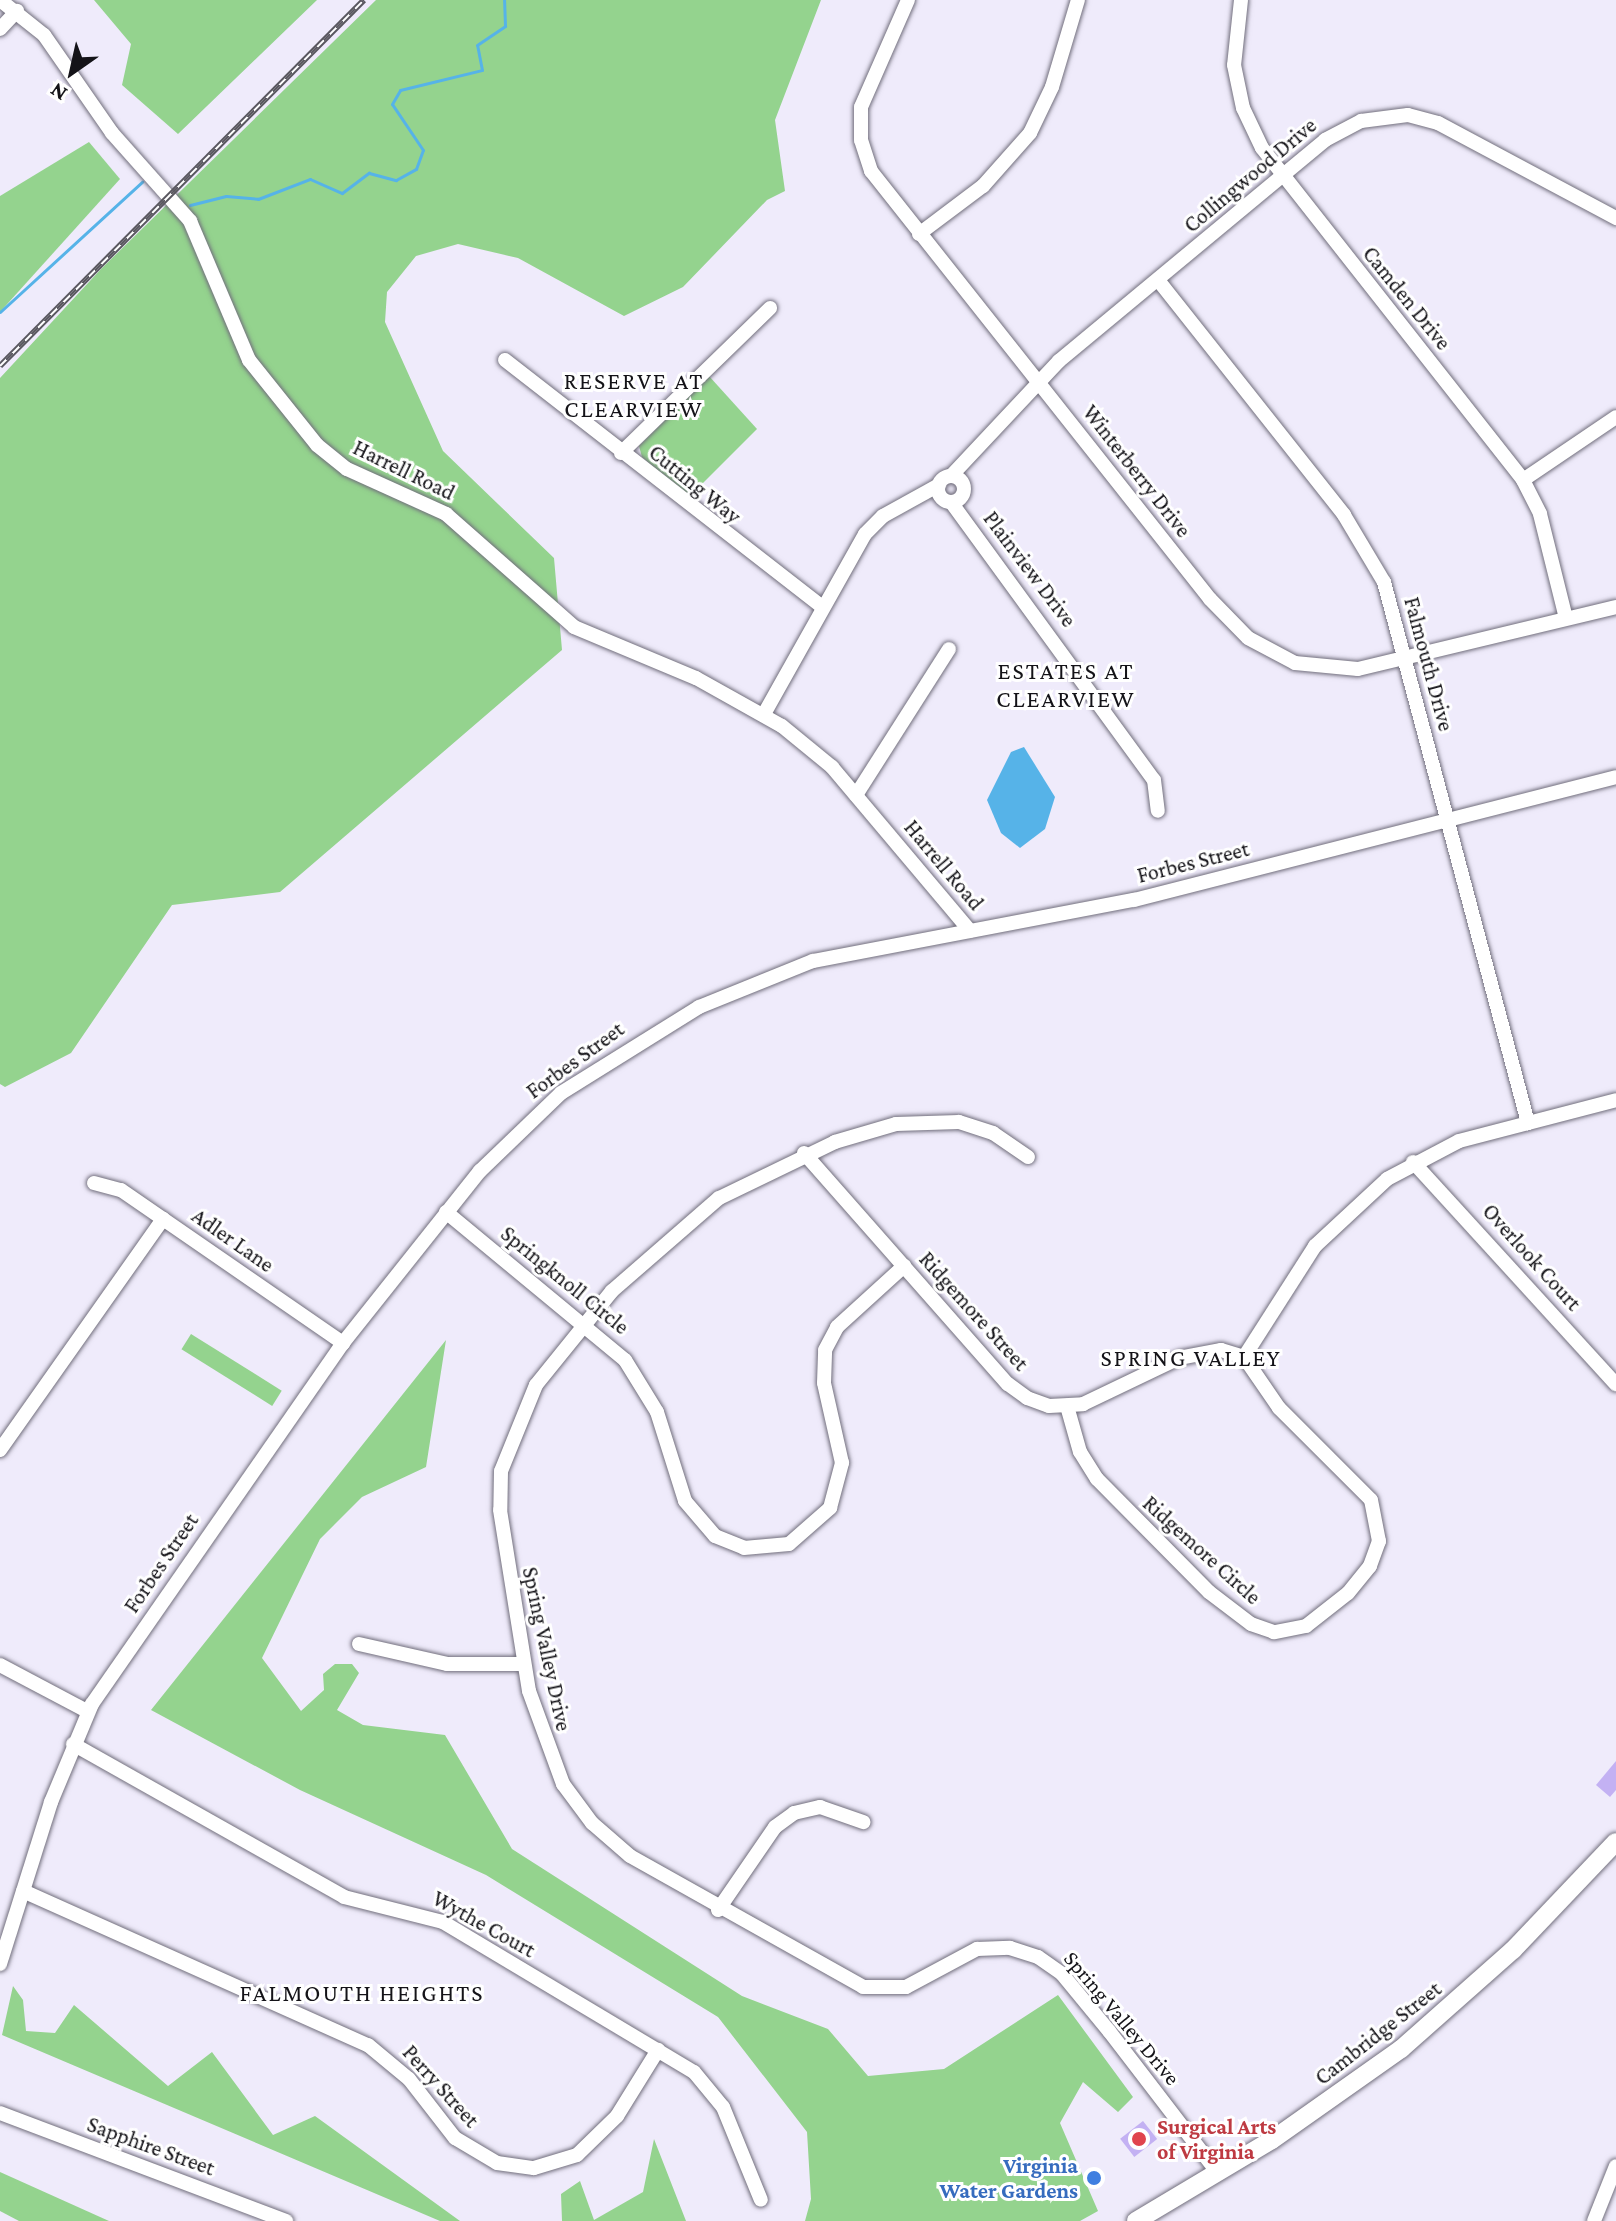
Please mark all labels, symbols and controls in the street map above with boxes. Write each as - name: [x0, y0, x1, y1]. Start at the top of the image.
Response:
- north arrow: [32, 32, 112, 112]
- text: N: [45, 78, 72, 107]
- street label: Collingwood Drive: [1178, 112, 1322, 238]
- street label: Camden Drive: [1357, 241, 1457, 355]
- district label: RESERVE AT CLEARVIEW: [564, 367, 704, 423]
- street label: Winterberry Drive: [1077, 400, 1197, 542]
- street label: Harrell Road: [349, 434, 459, 506]
- street label: Cutting Way: [644, 439, 746, 529]
- street label: Plainview Drive: [978, 506, 1082, 632]
- street label: Falmouth Drive: [1398, 594, 1460, 734]
- district label: ESTATES AT CLEARVIEW: [996, 657, 1136, 713]
- street label: Harrell Road: [899, 814, 989, 916]
- street label: Forbes Street: [1134, 835, 1252, 889]
- street label: Forbes Street: [521, 1016, 629, 1104]
- street label: Overlook Court: [1477, 1198, 1587, 1316]
- street label: Adler Lane: [187, 1202, 279, 1278]
- street label: Springknoll Circle: [496, 1220, 634, 1340]
- street label: Ridgemore Street: [914, 1246, 1034, 1376]
- district label: SPRING VALLEY: [1100, 1344, 1282, 1372]
- street label: Ridgemore Circle: [1137, 1490, 1267, 1610]
- street label: Forbes Street: [118, 1508, 204, 1618]
- street label: Spring Valley Drive: [517, 1565, 577, 1733]
- street label: Wythe Court: [428, 1885, 540, 1963]
- street label: Spring Valley Drive: [1058, 1946, 1186, 2090]
- street label: Cambridge Street: [1310, 1975, 1446, 2091]
- district label: FALMOUTH HEIGHTS: [239, 1979, 485, 2007]
- street label: Perry Street: [397, 2039, 485, 2133]
- street label: Sapphire Street: [84, 2111, 218, 2181]
- place label: Surgical Arts of Virginia: [1157, 2113, 1276, 2164]
- marker: Surgical Arts of Virginia: [1128, 2128, 1150, 2150]
- place label: Virginia Water Gardens: [939, 2152, 1078, 2204]
- marker: Virginia Water Gardens: [1085, 2169, 1103, 2187]

